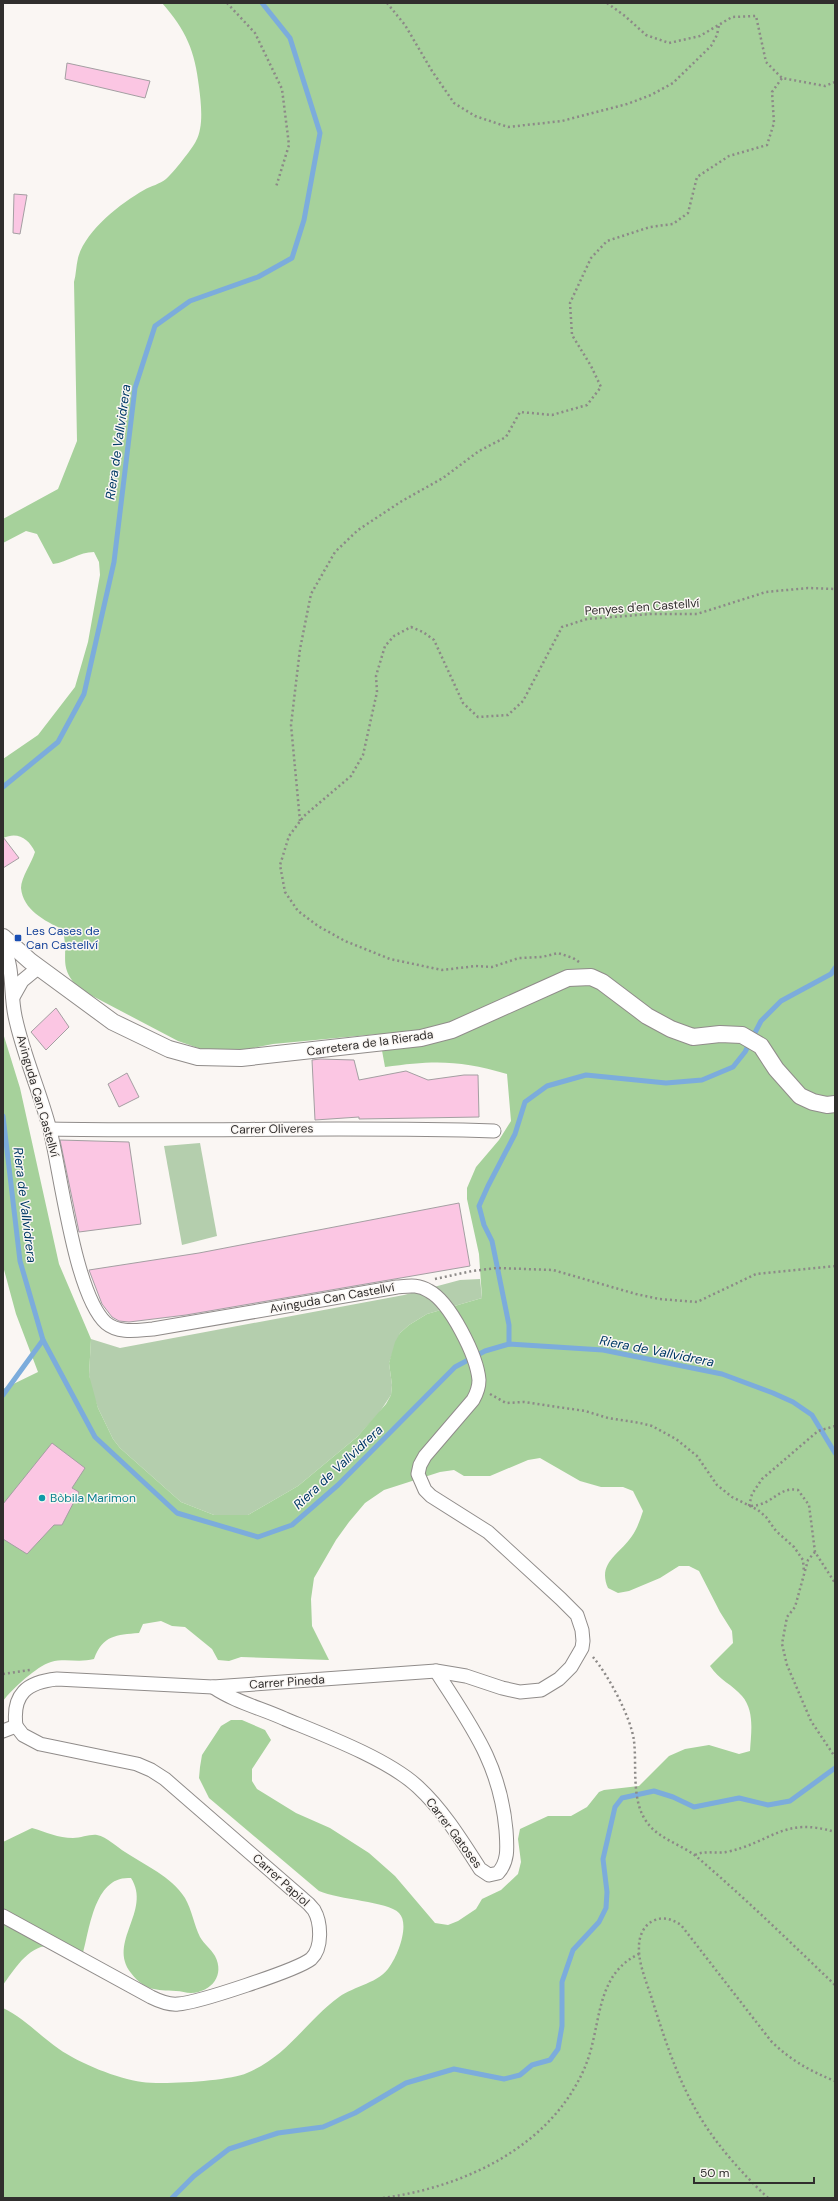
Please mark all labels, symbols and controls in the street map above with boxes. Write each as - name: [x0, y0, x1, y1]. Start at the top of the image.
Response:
- water label: Riera de Vallvidrera: [101, 383, 135, 501]
- street label: Penyes d'en Castellví: [584, 595, 700, 619]
- place label: Les Cases de Can Castellví: [26, 923, 100, 953]
- marker: Les Cases de Can Castellví: [13, 933, 23, 943]
- street label: Carretera de la Rierada: [306, 1026, 434, 1060]
- street label: Avinguda Can Castellví: [13, 1033, 63, 1159]
- street label: Carrer Oliveres: [230, 1120, 314, 1138]
- water label: Riera de Vallvidrera: [9, 1146, 41, 1264]
- street label: Avinguda Can Castellví: [269, 1279, 396, 1317]
- water label: Riera de Vallvidrera: [598, 1332, 716, 1370]
- water label: Riera de Vallvidrera: [290, 1421, 386, 1513]
- place label: Bòbila Marimon: [50, 1490, 136, 1506]
- marker: Bòbila Marimon: [37, 1493, 47, 1503]
- street label: Carrer Pineda: [249, 1671, 325, 1693]
- street label: Carrer Gatoses: [422, 1795, 486, 1871]
- street label: Carrer Papiol: [249, 1850, 313, 1910]
- scale bar: [694, 2159, 814, 2185]
- text: 50 m: [700, 2165, 729, 2181]

